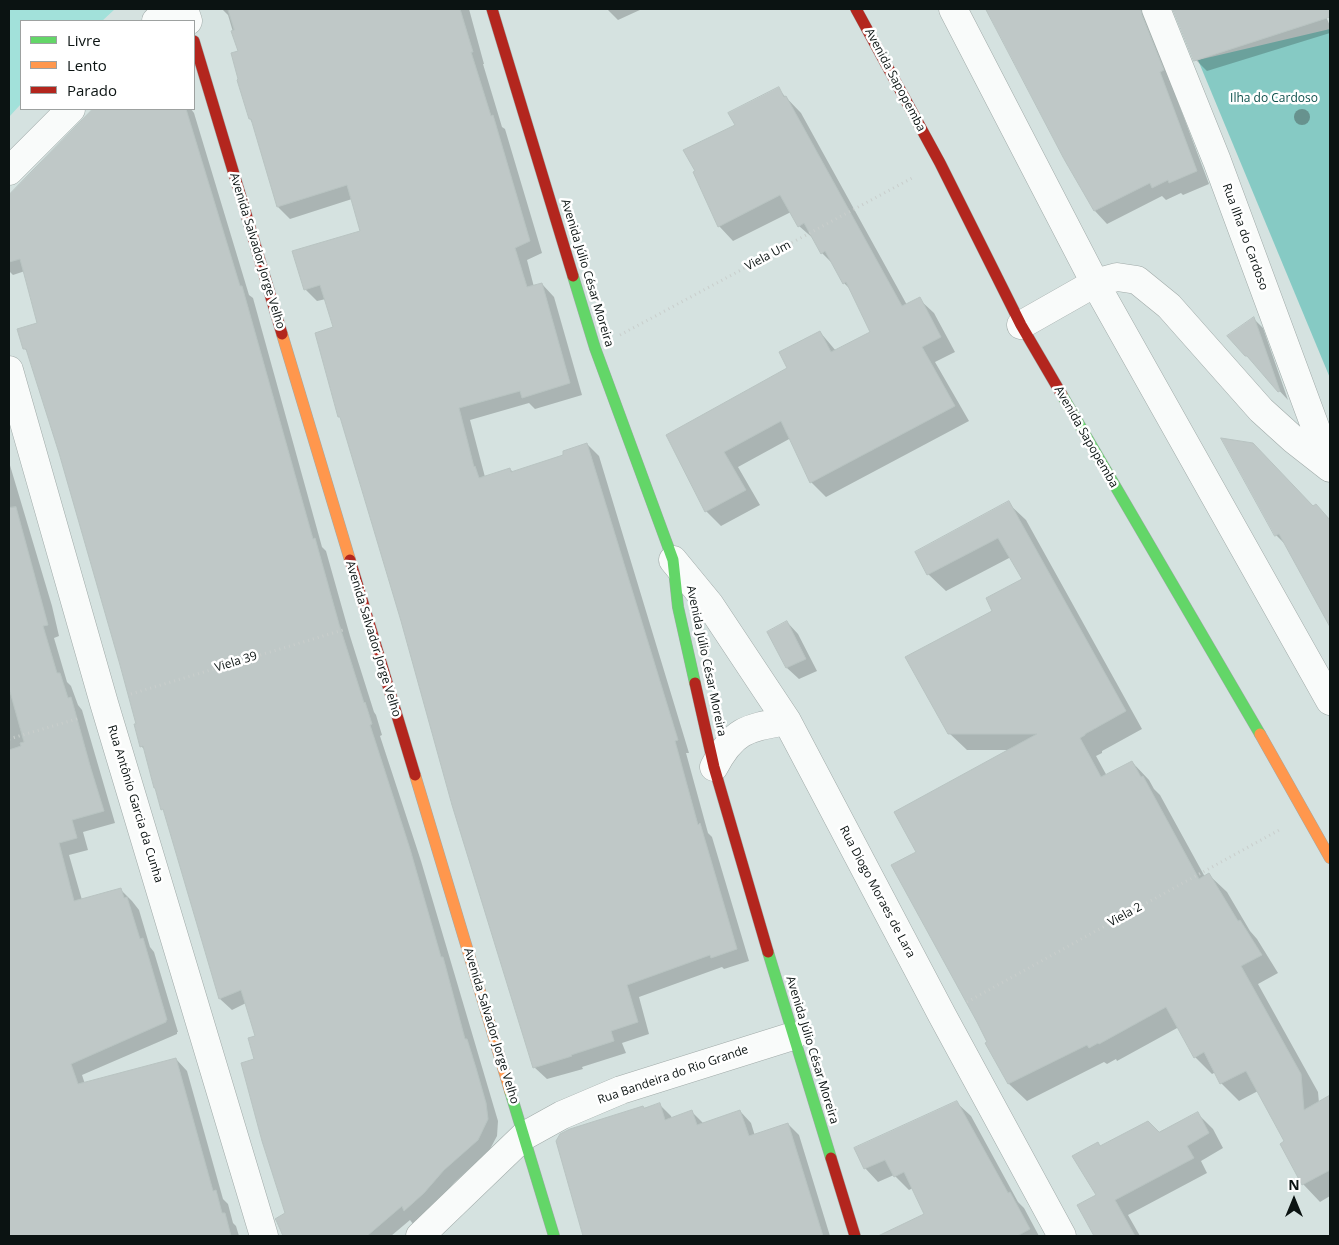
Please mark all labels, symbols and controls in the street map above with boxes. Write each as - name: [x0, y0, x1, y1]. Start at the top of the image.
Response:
- legend: [20, 20, 195, 110]
- street label: Avenida Sapopemba: [862, 26, 928, 134]
- text: Livre: [67, 30, 101, 50]
- text: Lento: [67, 55, 107, 75]
- text: Parado: [67, 80, 117, 100]
- park label: Ilha do Cardoso: [1230, 92, 1318, 106]
- street label: Avenida Salvador Jorge Velho: [226, 171, 288, 331]
- street label: Rua Ilha do Cardoso: [1219, 182, 1271, 292]
- street label: Avenida Júlio César Moreira: [558, 197, 616, 349]
- street label: Viela Um: [743, 238, 793, 274]
- street label: Avenida Sapopemba: [1051, 384, 1121, 490]
- street label: Avenida Salvador Jorge Velho: [342, 559, 404, 719]
- street label: Avenida Júlio César Moreira: [683, 584, 729, 738]
- street label: Viela 39: [213, 649, 259, 675]
- street label: Rua Antônio Garcia da Cunha: [104, 723, 166, 885]
- street label: Rua Diogo Moraes de Lara: [836, 824, 918, 960]
- street label: Viela 2: [1106, 900, 1144, 930]
- street label: Avenida Salvador Jorge Velho: [460, 946, 522, 1106]
- street label: Avenida Júlio César Moreira: [783, 974, 841, 1126]
- street label: Rua Bandeira do Rio Grande: [596, 1042, 750, 1108]
- north arrow: [1269, 1175, 1319, 1225]
- text: N: [1288, 1175, 1300, 1194]

